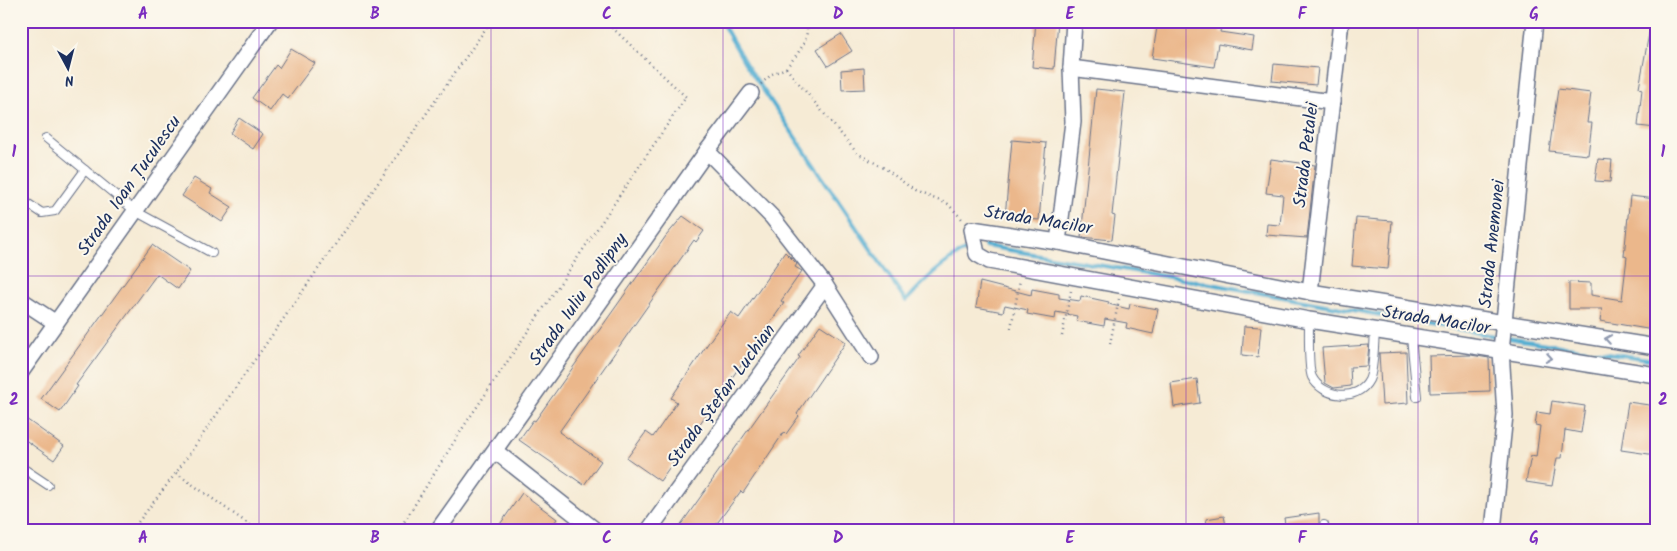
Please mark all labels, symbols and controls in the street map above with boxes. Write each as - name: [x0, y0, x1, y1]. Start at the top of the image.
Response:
- text: A: [138, 2, 148, 27]
- text: B: [370, 2, 380, 27]
- text: C: [602, 2, 612, 27]
- text: D: [833, 2, 844, 27]
- text: E: [1066, 2, 1076, 27]
- text: F: [1298, 2, 1308, 27]
- text: G: [1529, 2, 1539, 27]
- north arrow: [42, 42, 92, 92]
- text: N: [64, 68, 75, 91]
- street label: Strada Petalei: [1286, 100, 1328, 209]
- street label: Strada Ioan Țuculescu: [70, 109, 190, 262]
- text: 1: [12, 140, 17, 165]
- text: 1: [1661, 140, 1666, 165]
- street label: Strada Anemonei: [1472, 178, 1514, 309]
- street label: Strada Macilor: [982, 198, 1095, 244]
- street label: Strada Iuliu Podlipny: [522, 227, 636, 372]
- street label: Strada Macilor: [1380, 298, 1493, 344]
- street label: Strada Ștefan Luchian: [660, 318, 784, 474]
- one-way arrow: [1603, 335, 1612, 345]
- one-way arrow: [1545, 352, 1553, 363]
- text: 2: [9, 388, 19, 413]
- text: 2: [1658, 388, 1668, 413]
- text: A: [138, 526, 148, 551]
- text: B: [370, 526, 380, 551]
- text: C: [602, 526, 612, 551]
- text: D: [833, 526, 844, 551]
- text: E: [1066, 526, 1076, 551]
- text: F: [1298, 526, 1308, 551]
- text: G: [1529, 526, 1539, 551]

